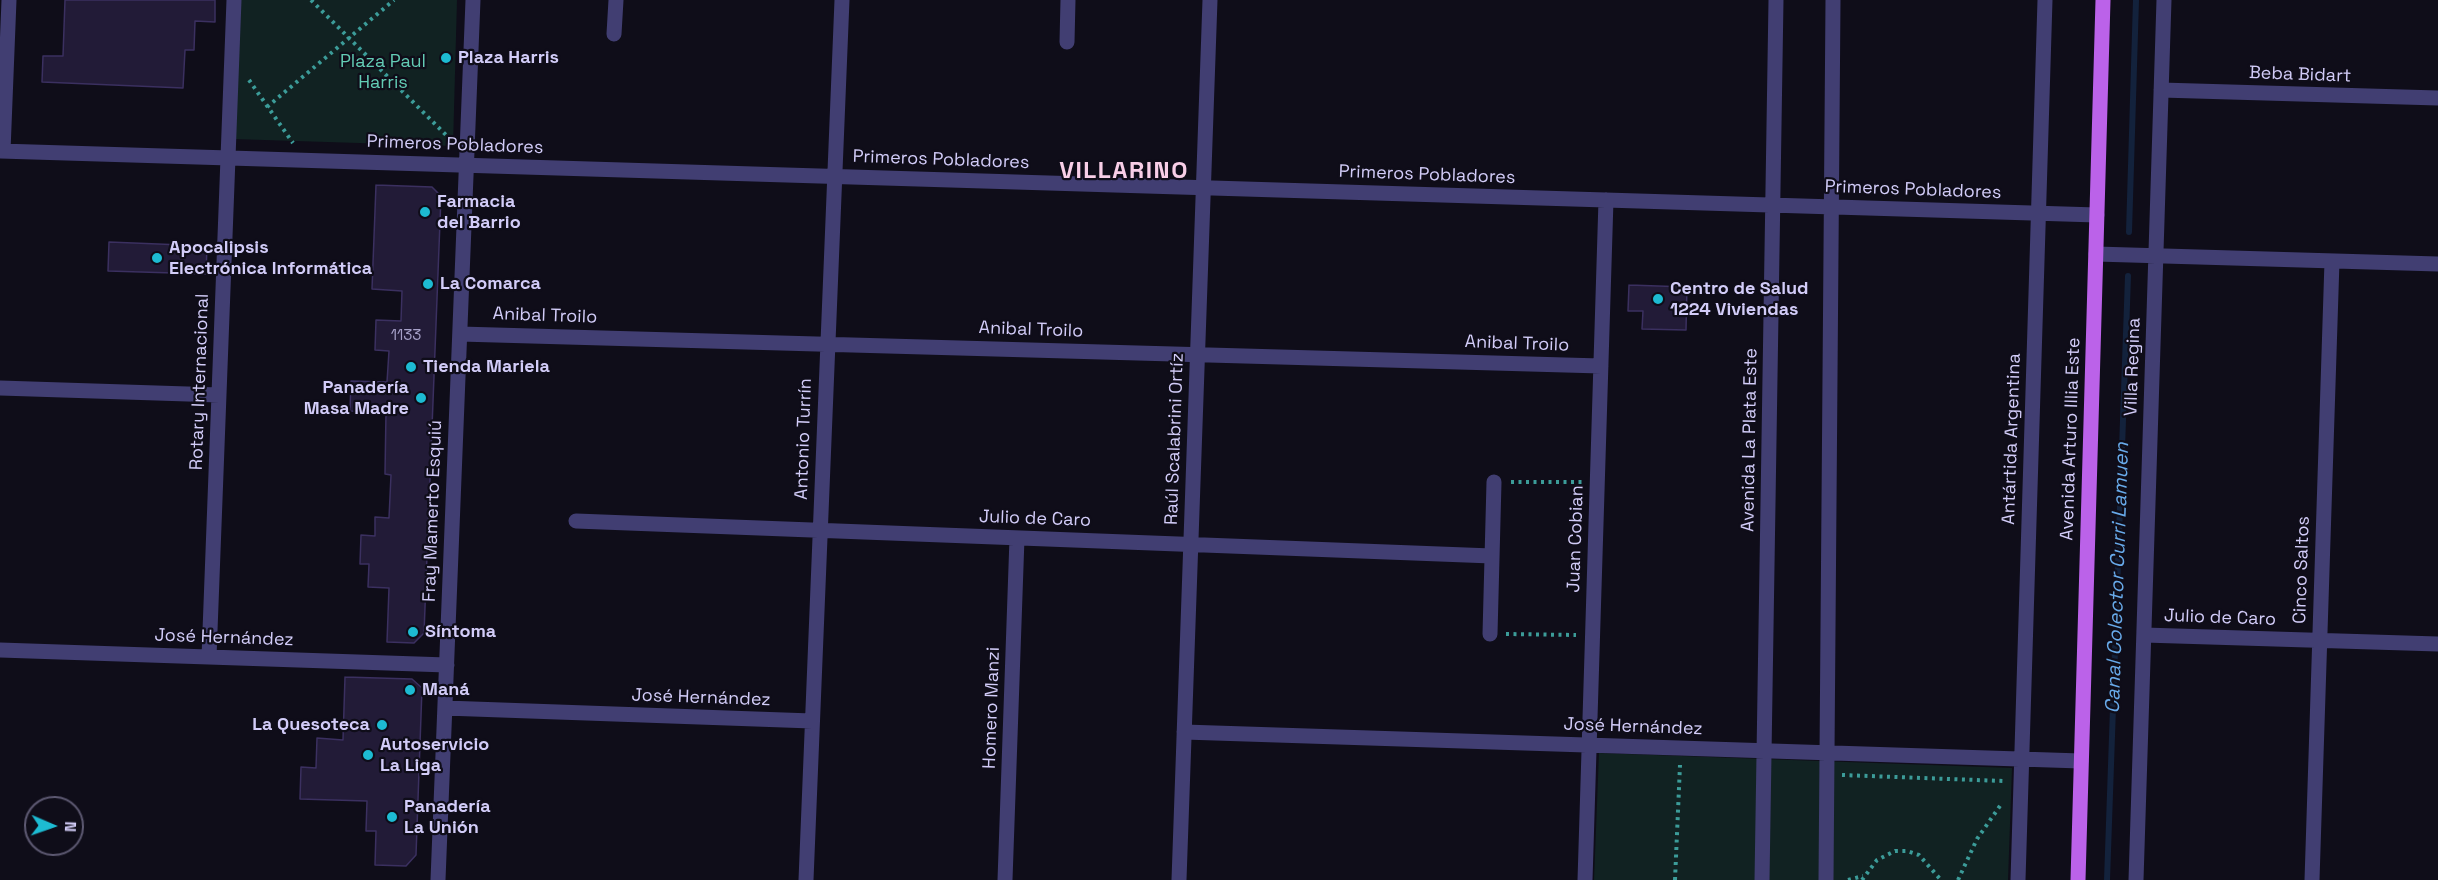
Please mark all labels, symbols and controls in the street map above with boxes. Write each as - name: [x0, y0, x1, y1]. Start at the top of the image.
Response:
- place label: Plaza Harris: [458, 47, 559, 69]
- park label: Plaza Paul Harris: [340, 51, 426, 94]
- marker: Plaza Harris: [439, 51, 453, 65]
- street label: Beba Bidart: [2248, 62, 2352, 88]
- street label: Primeros Pobladores: [366, 131, 544, 159]
- street label: Primeros Pobladores: [852, 146, 1030, 174]
- district label: VILLARINO: [1059, 157, 1189, 185]
- street label: Primeros Pobladores: [1338, 161, 1516, 189]
- street label: Primeros Pobladores: [1824, 176, 2002, 204]
- place label: Farmacia del Barrio: [437, 191, 521, 234]
- marker: Farmacia del Barrio: [418, 205, 432, 219]
- place label: Apocalipsis Electrónica Informática: [169, 237, 372, 280]
- marker: Apocalipsis Electrónica Informática: [150, 251, 164, 265]
- place label: La Comarca: [440, 273, 541, 295]
- marker: La Comarca: [421, 277, 435, 291]
- place label: Centro de Salud 1224 Viviendas: [1670, 278, 1809, 320]
- marker: Centro de Salud 1224 Viviendas: [1651, 292, 1665, 306]
- street label: Rotary Internacional: [186, 293, 214, 471]
- street label: Anibal Troilo: [492, 303, 598, 329]
- street label: Anibal Troilo: [978, 317, 1084, 343]
- street label: Villa Regina: [2120, 317, 2146, 417]
- house number: 1133: [391, 327, 421, 345]
- street label: Anibal Troilo: [1464, 331, 1570, 357]
- street label: Avenida Arturo Illia Este: [2057, 337, 2085, 541]
- street label: Avenida La Plata Este: [1738, 348, 1762, 532]
- street label: Raúl Scalabrini Ortíz: [1161, 353, 1189, 525]
- street label: Antártida Argentina: [1998, 353, 2026, 525]
- place label: Tienda Mariela: [423, 356, 550, 378]
- marker: Tienda Mariela: [404, 360, 418, 374]
- place label: Panadería Masa Madre: [304, 377, 409, 420]
- street label: Antonio Turrín: [791, 378, 817, 500]
- marker: Panadería Masa Madre: [414, 391, 428, 405]
- street label: Fray Mamerto Esquiú: [419, 420, 447, 602]
- water label: Canal Colector Curri Lamuen: [2101, 442, 2135, 714]
- street label: Juan Cobian: [1563, 485, 1589, 593]
- street label: Julio de Caro: [979, 506, 1091, 532]
- street label: Cinco Saltos: [2289, 516, 2315, 624]
- street label: Julio de Caro: [2164, 605, 2276, 631]
- place label: Síntoma: [425, 621, 496, 643]
- street label: José Hernández: [154, 625, 294, 651]
- marker: Síntoma: [406, 625, 420, 639]
- street label: Homero Manzi: [979, 647, 1005, 769]
- place label: Maná: [422, 679, 470, 701]
- marker: Maná: [403, 683, 417, 697]
- street label: José Hernández: [631, 685, 771, 711]
- place label: La Quesoteca: [252, 714, 370, 736]
- street label: José Hernández: [1563, 714, 1703, 740]
- marker: La Quesoteca: [375, 718, 389, 732]
- place label: Autoservicio La Liga: [380, 734, 489, 777]
- marker: Autoservicio La Liga: [361, 748, 375, 762]
- north arrow: [24, 796, 84, 856]
- place label: Panadería La Unión: [404, 796, 491, 838]
- marker: Panadería La Unión: [385, 810, 399, 824]
- text: N: [60, 821, 81, 832]

